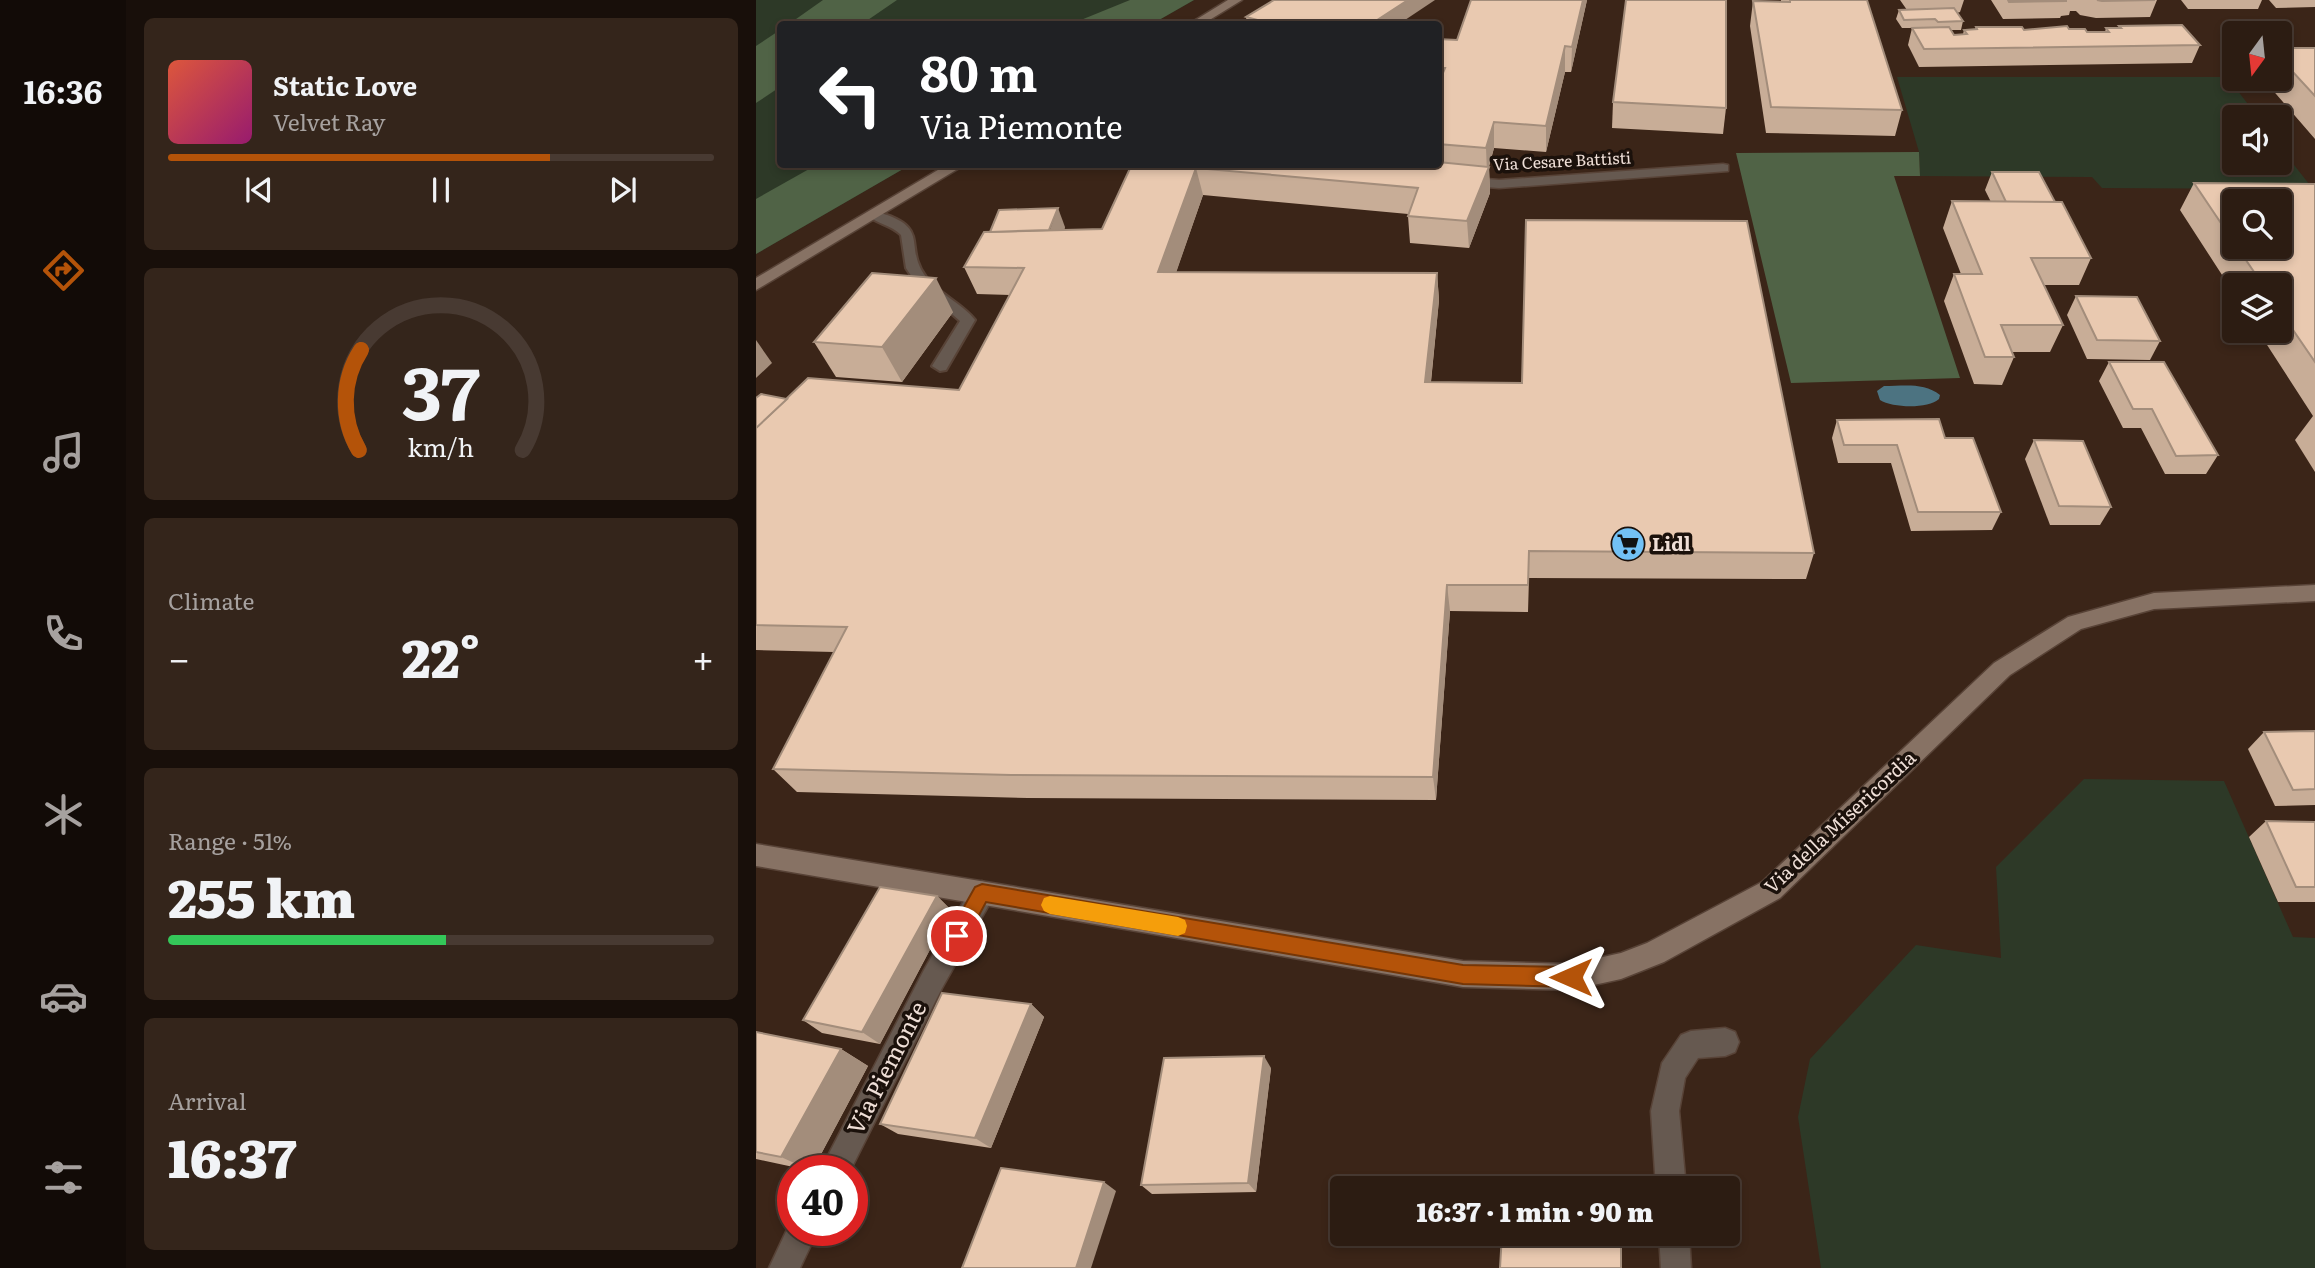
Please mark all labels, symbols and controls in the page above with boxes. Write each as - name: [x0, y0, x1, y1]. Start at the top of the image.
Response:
- north arrow: [2222, 21, 2292, 91]
- map controls: [2222, 21, 2292, 343]
- text: 80 m: [920, 34, 1038, 107]
- icon: left: [805, 49, 896, 140]
- text: Static Love: [273, 65, 417, 104]
- text: 16:36: [24, 66, 102, 114]
- text: Via Piemonte: [920, 101, 1123, 149]
- text: Velvet Ray: [273, 104, 385, 138]
- button: sound: [2222, 105, 2292, 175]
- street label: Via Cesare Battisti: [1492, 144, 1632, 176]
- icon: previous: [240, 171, 278, 209]
- icon: pause: [422, 171, 460, 209]
- icon: next: [604, 171, 642, 209]
- button: search: [2222, 189, 2292, 259]
- icon: directions: [39, 246, 88, 295]
- button: layers: [2222, 273, 2292, 343]
- text: 37: [402, 334, 481, 442]
- icon: music: [39, 428, 88, 477]
- text: km/h: [408, 428, 474, 465]
- supermarket icon: Lidl: [1609, 525, 1647, 563]
- place label: Lidl: [1652, 529, 1691, 557]
- text: Climate: [168, 583, 254, 617]
- icon: phone: [39, 609, 88, 658]
- text: 22°: [402, 617, 480, 694]
- text: −: [168, 628, 190, 685]
- text: +: [692, 628, 714, 685]
- street label: Via della Misericordia: [1757, 743, 1922, 899]
- icon: climate: [39, 790, 88, 839]
- text: Range · 51%: [168, 823, 292, 857]
- text: 255 km: [168, 857, 355, 934]
- pin: [927, 906, 987, 966]
- icon: arrive: [938, 917, 976, 955]
- position arrow: [1534, 940, 1608, 1014]
- icon: car: [39, 972, 88, 1021]
- street label: Via Piemonte: [837, 994, 933, 1140]
- text: Arrival: [168, 1083, 247, 1117]
- text: 16:37: [168, 1117, 296, 1194]
- icon: filters: [39, 1153, 88, 1202]
- speed limit sign: 40: [777, 1155, 868, 1246]
- text: 16:37 · 1 min · 90 m: [1417, 1191, 1653, 1230]

